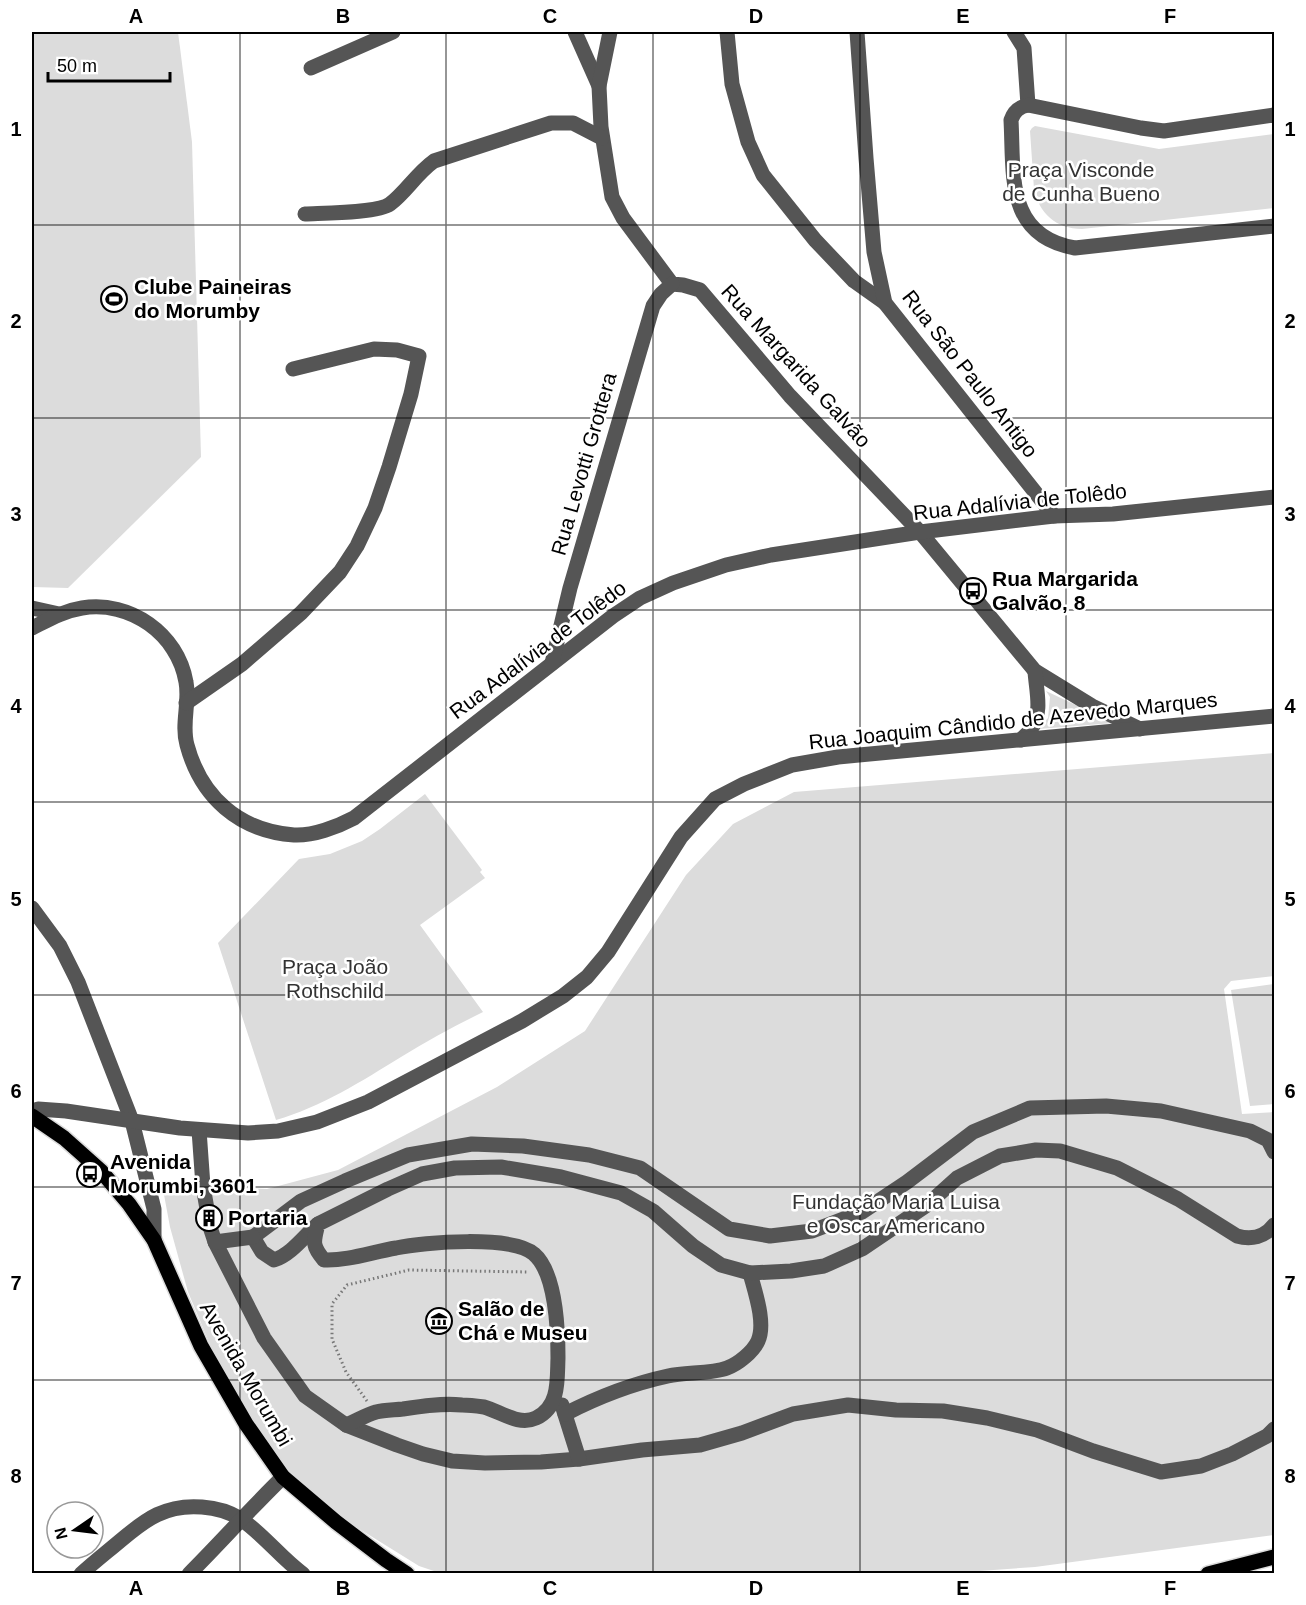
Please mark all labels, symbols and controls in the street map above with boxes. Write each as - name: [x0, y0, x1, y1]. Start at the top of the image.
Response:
- text: A: [129, 5, 143, 27]
- text: B: [336, 5, 350, 27]
- text: C: [543, 5, 557, 27]
- text: D: [749, 5, 763, 27]
- text: E: [956, 5, 970, 27]
- text: F: [1164, 5, 1176, 27]
- scale bar: [48, 45, 170, 83]
- text: 50 m: [57, 56, 97, 76]
- text: 1: [10, 118, 22, 140]
- text: 1: [1284, 118, 1296, 140]
- park label: Praça Visconde de Cunha Bueno: [1002, 158, 1160, 205]
- place label: Clube Paineiras do Morumby: [134, 275, 292, 322]
- street label: Rua Margarida Galvão: [717, 279, 876, 452]
- sports icon: Clube Paineiras do Morumby: [99, 284, 129, 314]
- street label: Rua São Paulo Antigo: [898, 286, 1043, 462]
- text: 2: [10, 310, 22, 332]
- text: 2: [1284, 310, 1296, 332]
- street label: Rua Levotti Grottera: [546, 370, 621, 558]
- street label: Rua Adalívia de Tolêdo: [912, 479, 1128, 524]
- text: 3: [10, 503, 22, 525]
- text: 3: [1284, 503, 1296, 525]
- place label: Rua Margarida Galvão, 8: [992, 567, 1138, 614]
- street label: Rua Adalívia de Tolêdo: [445, 576, 630, 723]
- bus stop icon: Rua Margarida Galvão, 8: [958, 576, 988, 606]
- street label: Rua Joaquim Cândido de Azevedo Marques: [807, 688, 1218, 753]
- text: 4: [10, 695, 22, 717]
- text: 4: [1284, 695, 1296, 717]
- text: 5: [10, 888, 22, 910]
- text: 5: [1284, 888, 1296, 910]
- park label: Praça João Rothschild: [282, 955, 388, 1002]
- text: 6: [10, 1080, 22, 1102]
- text: 6: [1284, 1080, 1296, 1102]
- place label: Avenida Morumbi, 3601: [110, 1150, 257, 1197]
- bus stop icon: Avenida Morumbi, 3601: [75, 1159, 105, 1189]
- park label: Fundação Maria Luisa e Oscar Americano: [792, 1190, 1000, 1237]
- building icon: Portaria: [194, 1203, 224, 1233]
- place label: Portaria: [228, 1206, 308, 1229]
- text: 7: [10, 1272, 22, 1294]
- text: 7: [1284, 1272, 1296, 1294]
- street label: Avenida Morumbi: [196, 1297, 297, 1450]
- place label: Salão de Chá e Museu: [458, 1297, 588, 1344]
- museum icon: Salão de Chá e Museu: [424, 1306, 454, 1336]
- text: 8: [10, 1465, 22, 1487]
- text: 8: [1284, 1465, 1296, 1487]
- north arrow: [45, 1500, 105, 1560]
- text: N: [51, 1526, 71, 1541]
- text: A: [129, 1577, 143, 1599]
- text: B: [336, 1577, 350, 1599]
- text: C: [543, 1577, 557, 1599]
- text: D: [749, 1577, 763, 1599]
- text: E: [956, 1577, 970, 1599]
- text: F: [1164, 1577, 1176, 1599]

